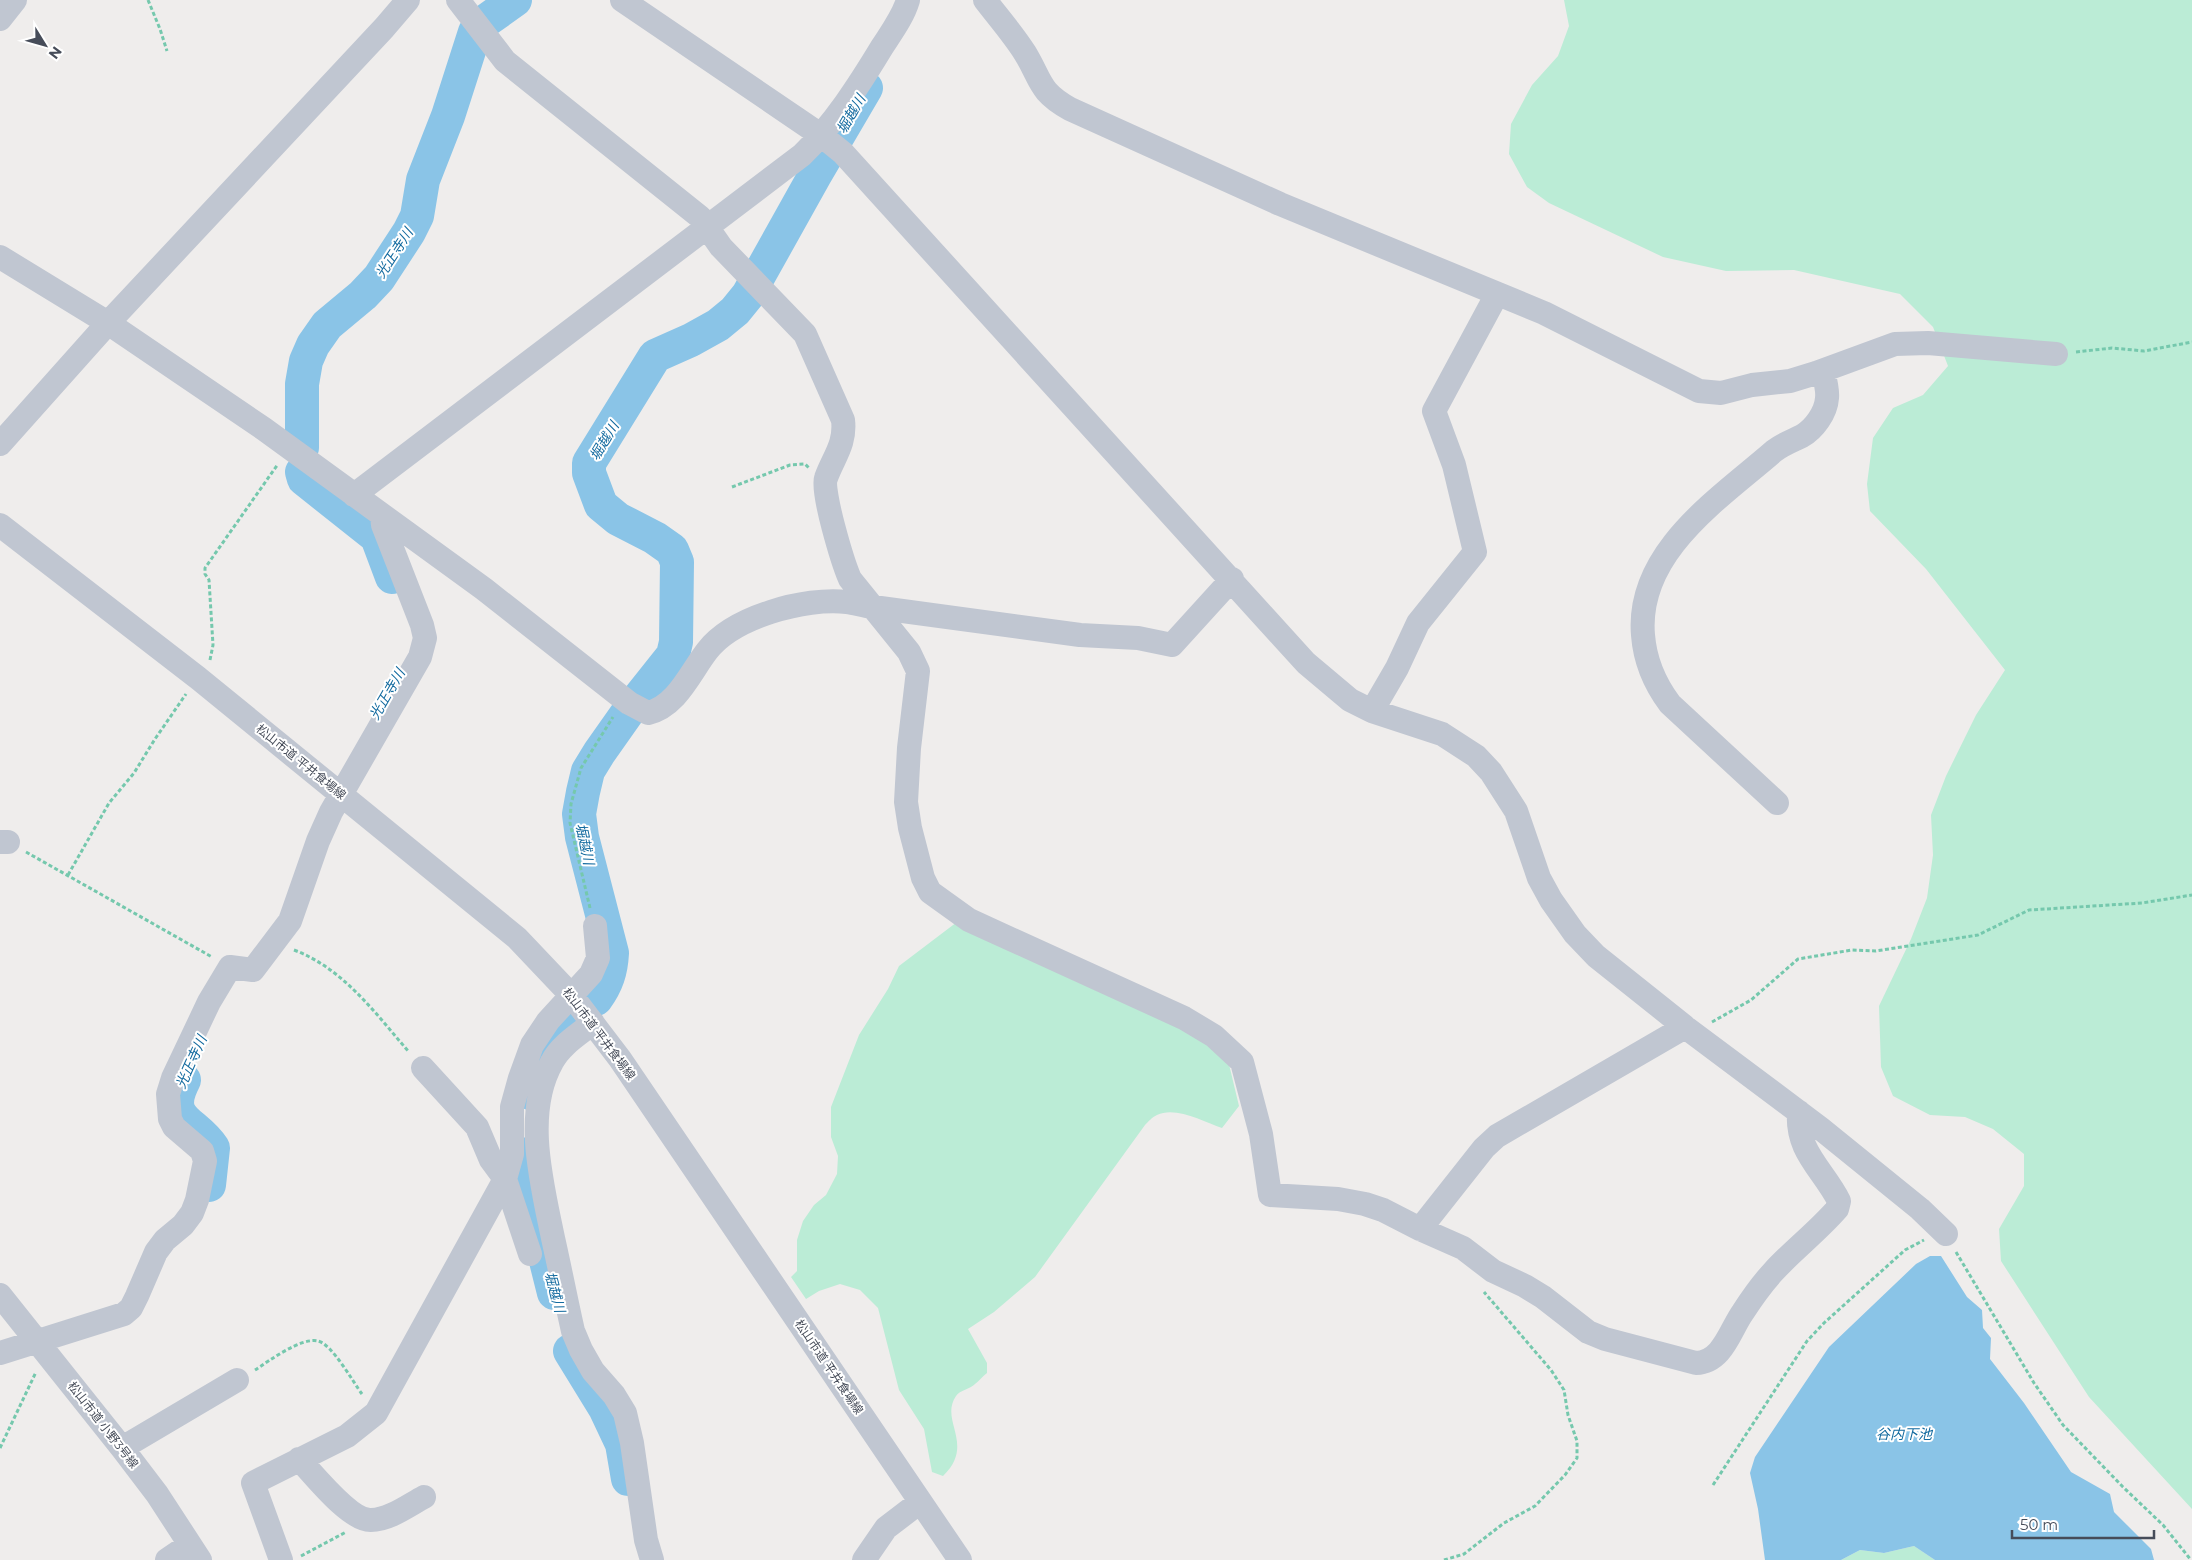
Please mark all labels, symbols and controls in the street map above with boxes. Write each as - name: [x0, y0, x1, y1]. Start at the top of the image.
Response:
- north arrow: [20, 20, 70, 70]
- text: N: [45, 43, 66, 63]
- water label: 堀越川: [833, 90, 870, 137]
- water label: 光正寺川: [371, 223, 418, 281]
- water label: 堀越川: [585, 417, 624, 464]
- water label: 光正寺川: [365, 664, 410, 723]
- street label: 松山市道 平井食場線: [253, 721, 349, 802]
- water label: 堀越川: [572, 822, 599, 868]
- street label: 松山市道 平井食場線: [560, 985, 639, 1083]
- water label: 光正寺川: [171, 1031, 211, 1091]
- water label: 堀越川: [541, 1269, 570, 1317]
- street label: 松山市道 平井食場線: [792, 1316, 867, 1417]
- street label: 松山市道 小野3号線: [65, 1378, 142, 1471]
- water label: 谷内下池: [1876, 1425, 1934, 1443]
- scale bar: [2012, 1508, 2154, 1540]
- text: 50 m: [2020, 1515, 2058, 1534]

